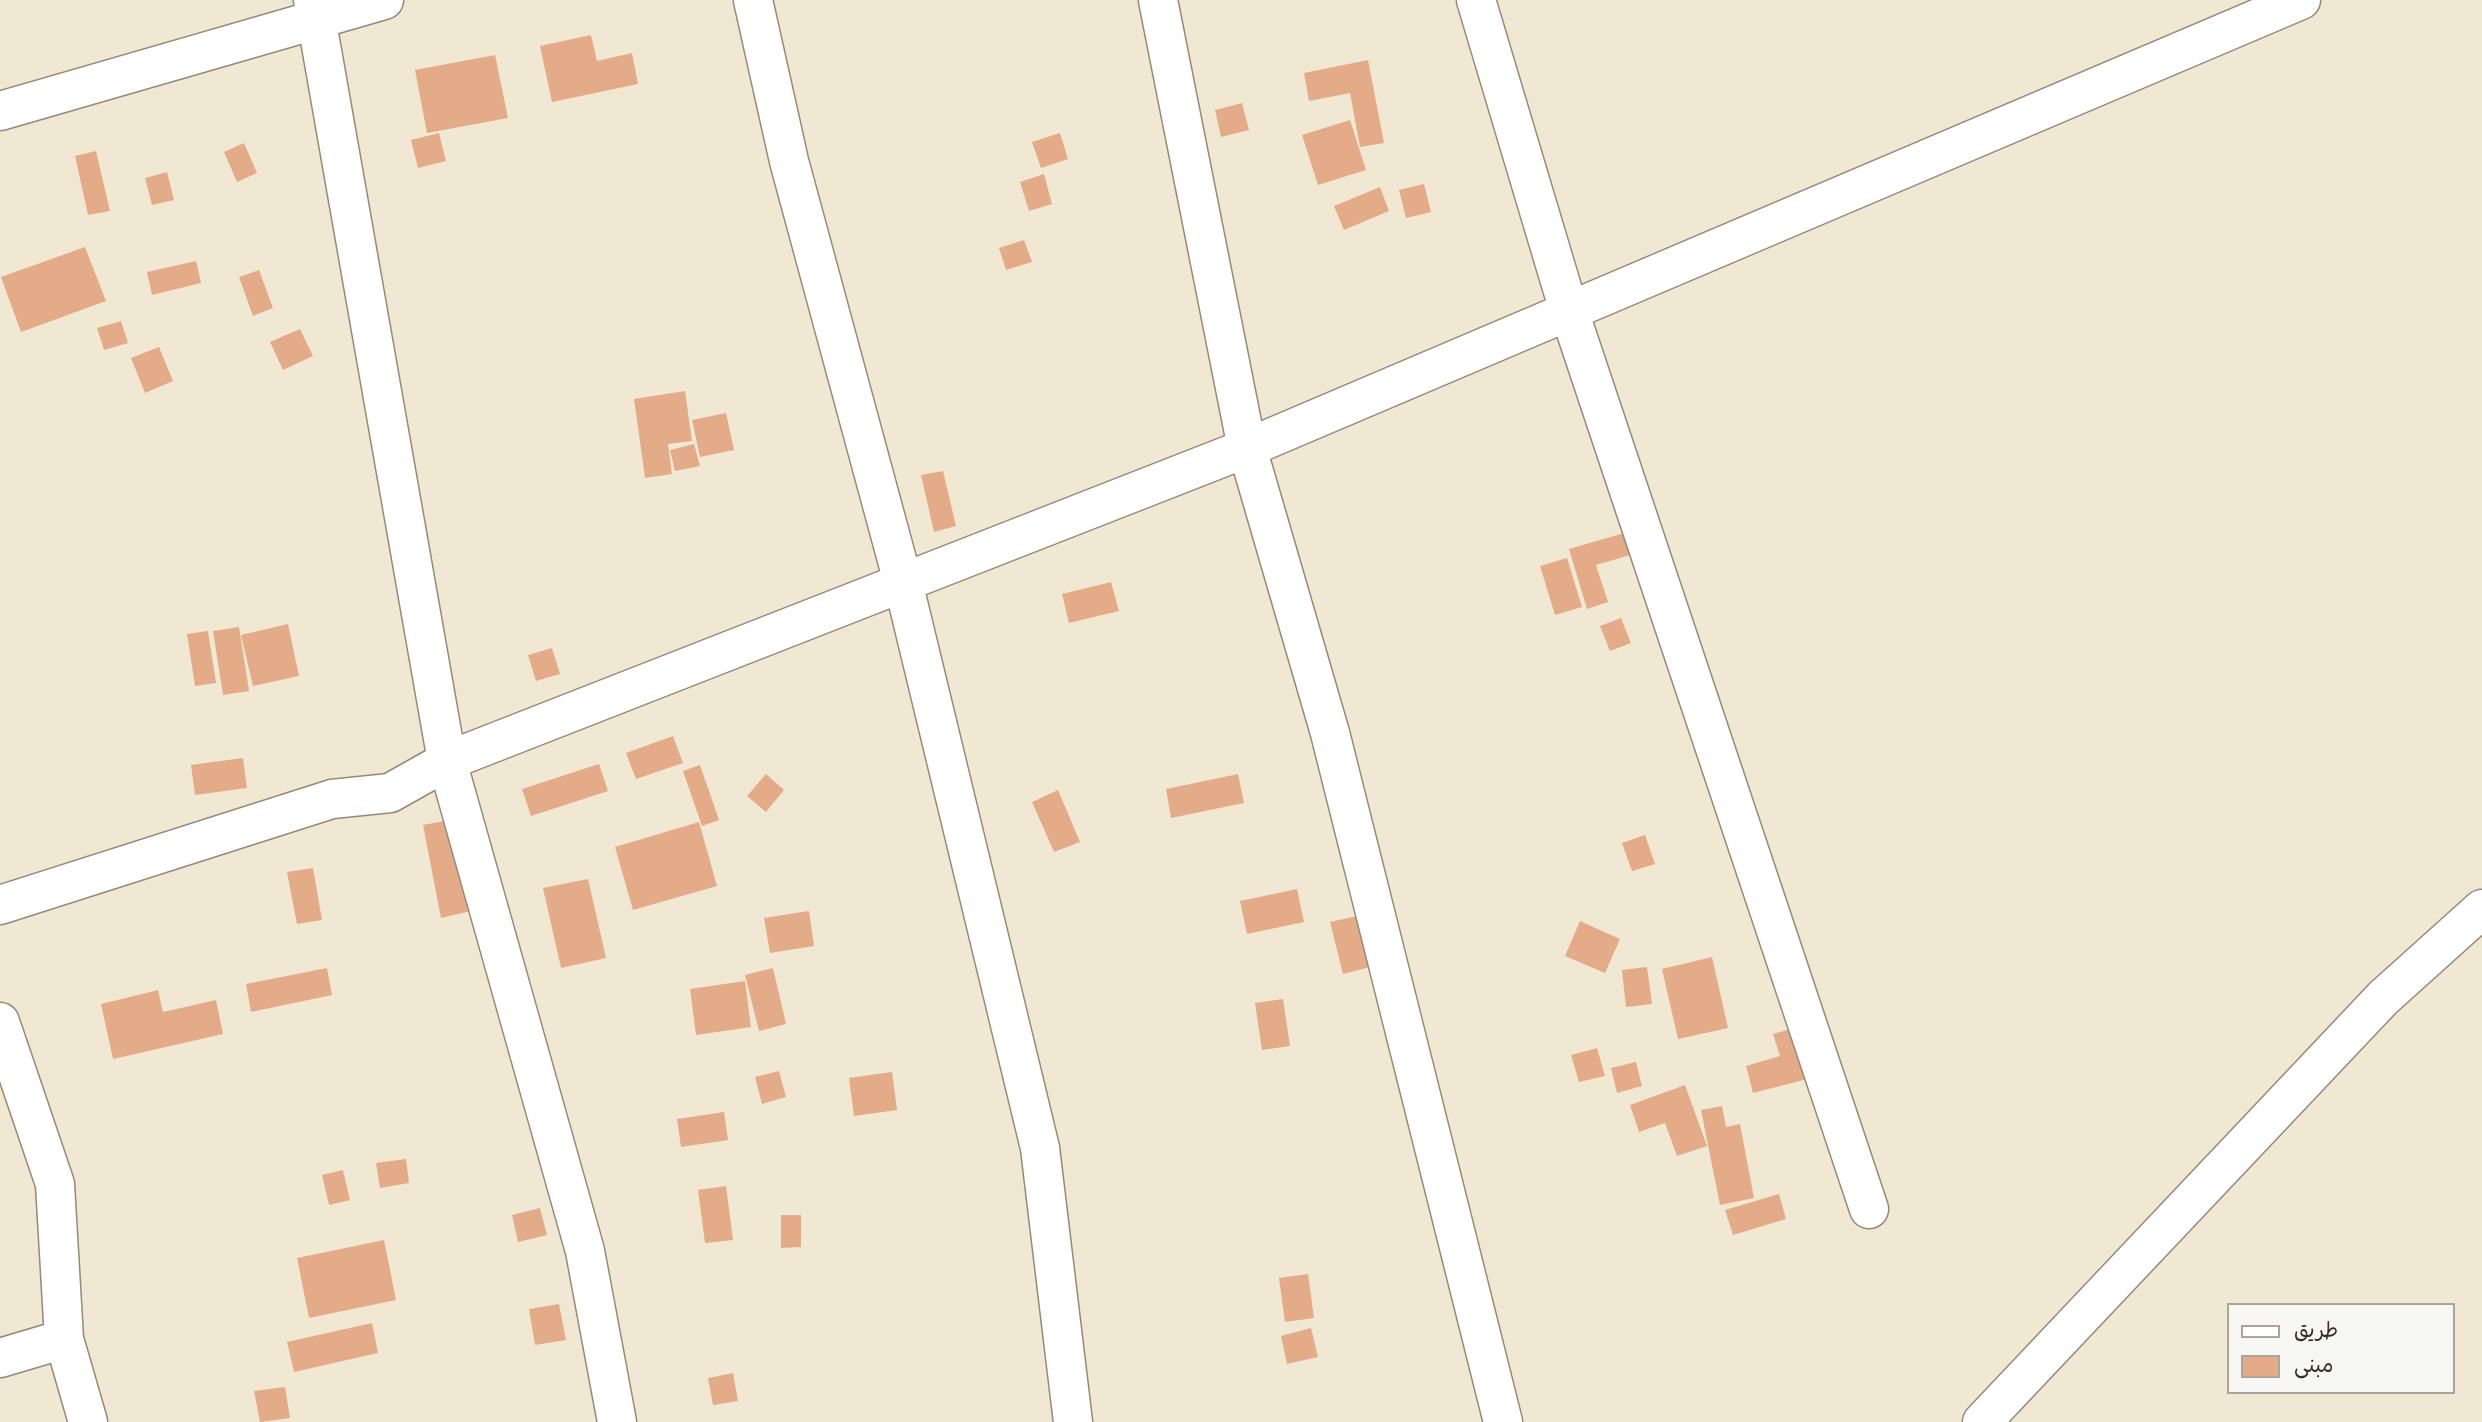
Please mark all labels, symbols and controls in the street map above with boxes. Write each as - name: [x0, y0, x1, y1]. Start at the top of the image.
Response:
- legend: [2226, 1303, 2454, 1394]
- text: طريق: [2294, 1321, 2338, 1346]
- text: مبنى: [2294, 1356, 2333, 1381]

